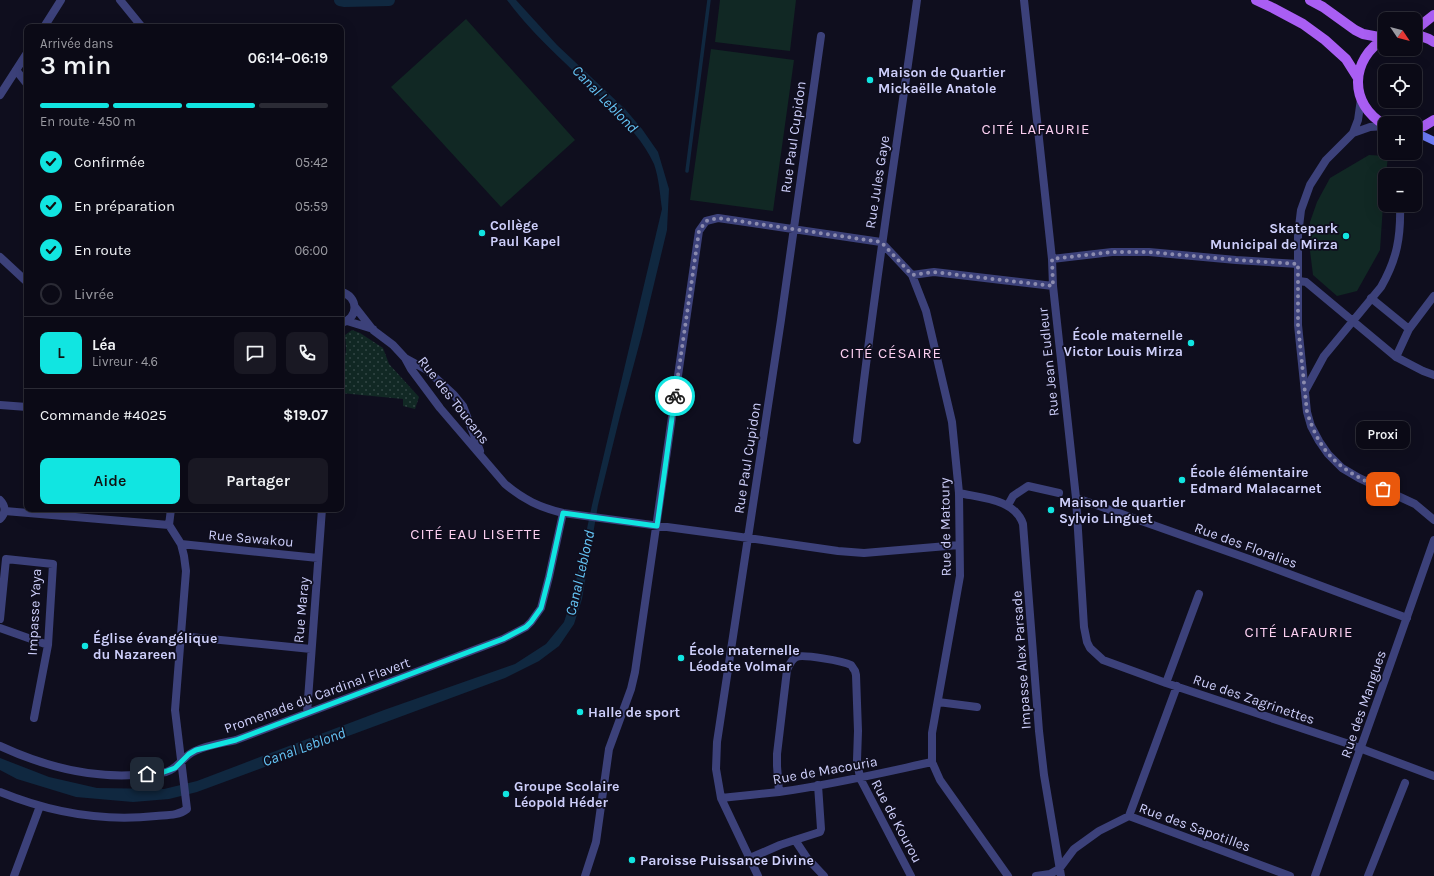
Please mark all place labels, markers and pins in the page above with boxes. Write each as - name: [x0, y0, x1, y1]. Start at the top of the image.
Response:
- place label: Maison de Quartier Mickaëlle Anatole: [878, 64, 1006, 97]
- marker: Maison de Quartier Mickaëlle Anatole: [865, 75, 875, 85]
- place label: Collège Paul Kapel: [490, 217, 560, 250]
- place label: Skatepark Municipal de Mirza: [1210, 220, 1339, 253]
- marker: Collège Paul Kapel: [477, 228, 487, 238]
- marker: Skatepark Municipal de Mirza: [1341, 231, 1351, 241]
- place label: École maternelle Victor Louis Mirza: [1063, 326, 1183, 360]
- marker: École maternelle Victor Louis Mirza: [1186, 338, 1196, 348]
- callout: Proxi: [1356, 421, 1410, 449]
- place label: École élémentaire Edmard Malacarnet: [1190, 463, 1322, 497]
- pin: [1366, 472, 1400, 506]
- marker: École élémentaire Edmard Malacarnet: [1177, 475, 1187, 485]
- place label: Maison de quartier Sylvio Linguet: [1059, 494, 1186, 527]
- marker: Maison de quartier Sylvio Linguet: [1046, 505, 1056, 515]
- place label: Église évangélique du Nazareen: [93, 629, 217, 663]
- marker: Église évangélique du Nazareen: [80, 641, 90, 651]
- place label: École maternelle Léodate Volmar: [689, 641, 800, 675]
- marker: École maternelle Léodate Volmar: [676, 653, 686, 663]
- place label: Halle de sport: [588, 704, 680, 721]
- marker: Halle de sport: [575, 707, 585, 717]
- pin: [130, 757, 164, 791]
- place label: Groupe Scolaire Léopold Héder: [514, 778, 619, 811]
- marker: Groupe Scolaire Léopold Héder: [501, 789, 511, 799]
- place label: Paroisse Puissance Divine: [640, 852, 814, 869]
- marker: Paroisse Puissance Divine: [627, 855, 637, 865]

